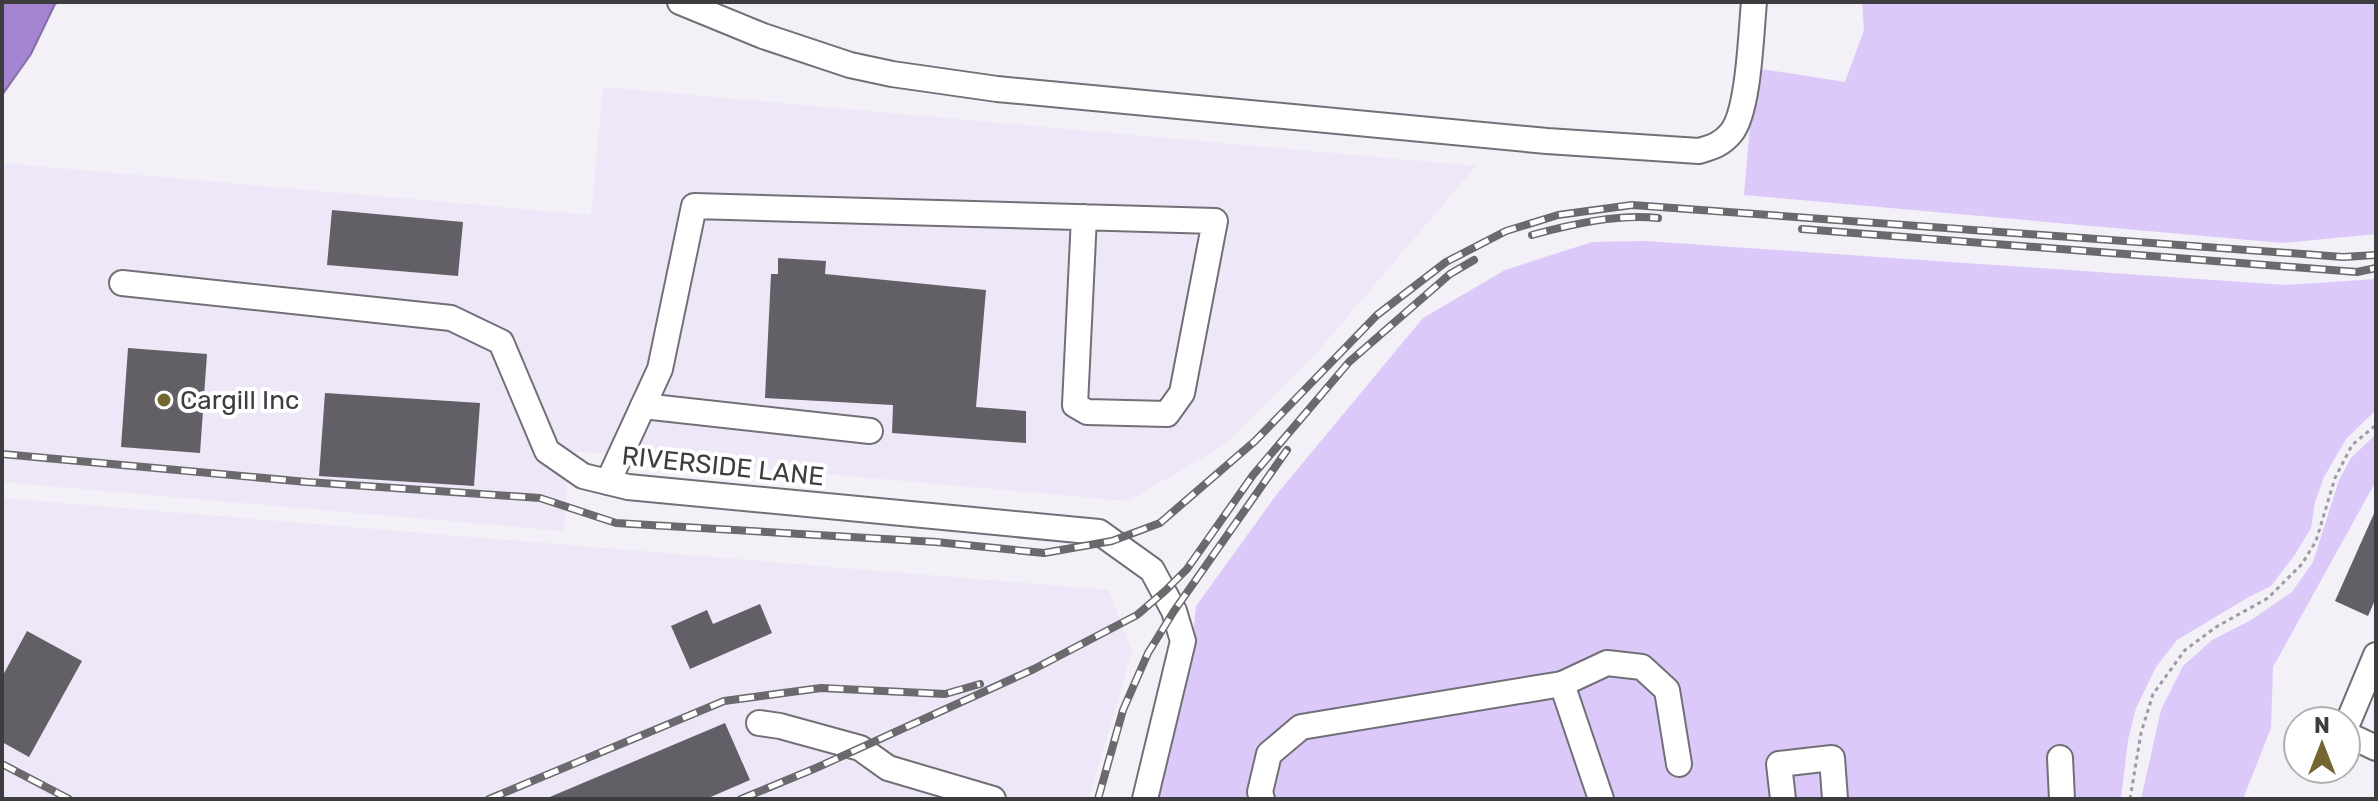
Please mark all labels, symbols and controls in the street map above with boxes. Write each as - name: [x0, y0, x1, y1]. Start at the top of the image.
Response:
- place label: Cargill Inc: [180, 385, 299, 416]
- marker: Cargill Inc: [155, 391, 173, 409]
- street label: RIVERSIDE LANE: [620, 440, 826, 493]
- north arrow: [2282, 705, 2362, 785]
- text: N: [2314, 712, 2330, 739]

